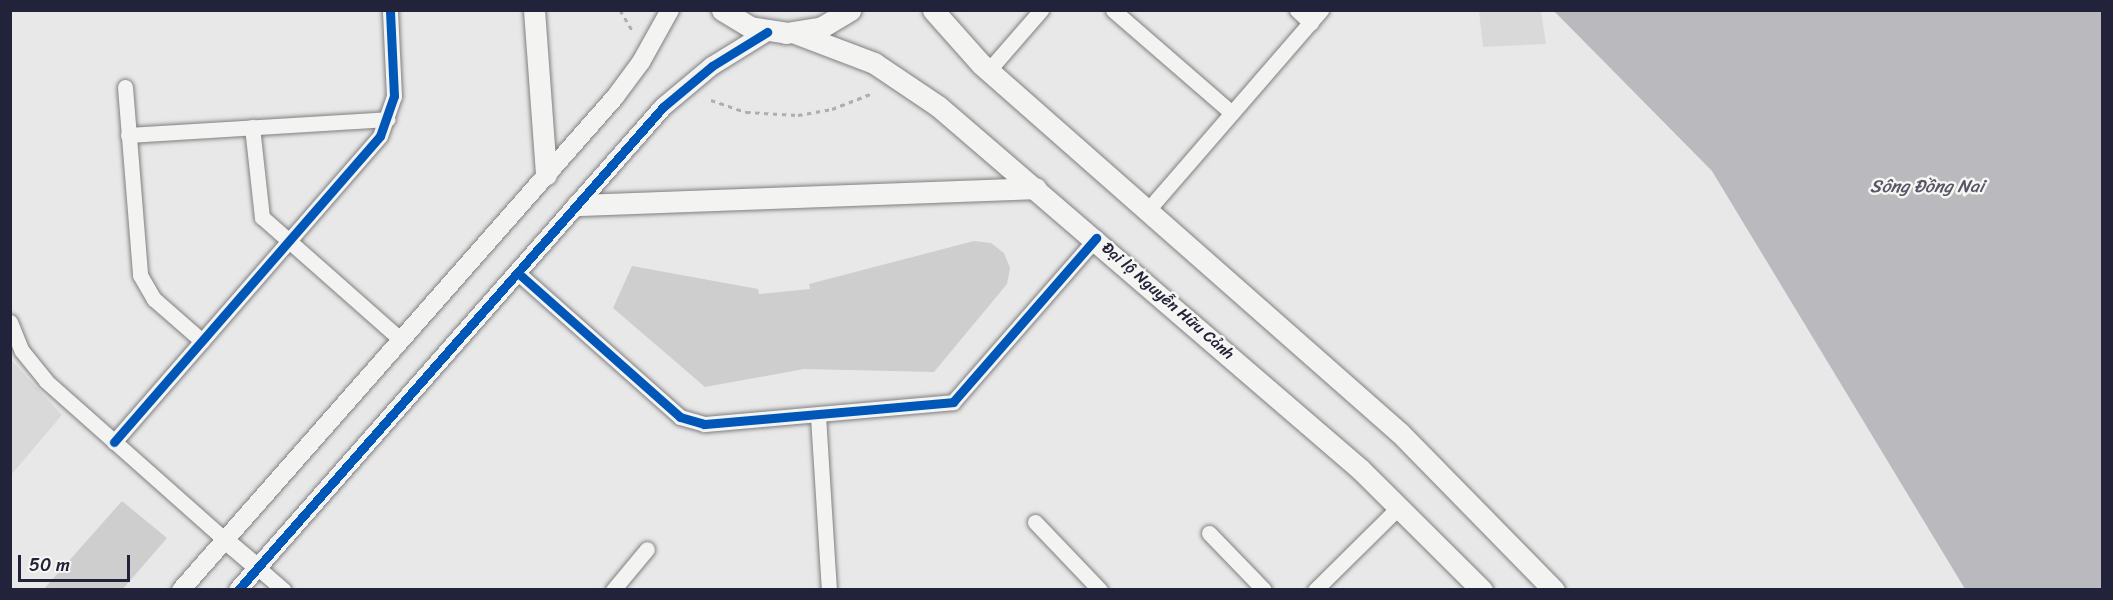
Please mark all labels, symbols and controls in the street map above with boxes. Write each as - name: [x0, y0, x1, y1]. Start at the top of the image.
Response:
- water label: Sông Đồng Nai: [1870, 175, 1984, 197]
- street label: Đại lộ Nguyễn Hữu Cảnh: [1098, 238, 1238, 364]
- scale bar: [21, 543, 134, 581]
- text: 50 m: [29, 549, 70, 581]

